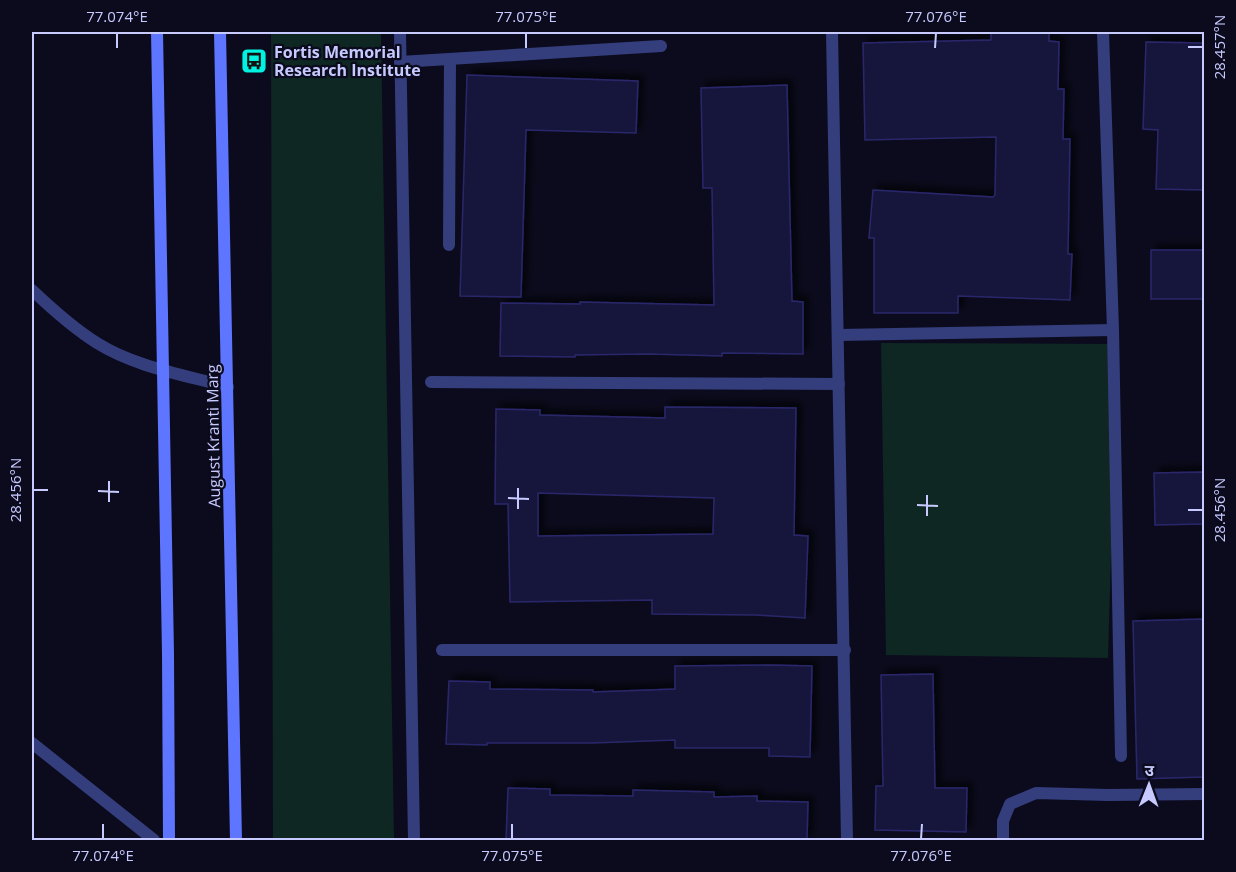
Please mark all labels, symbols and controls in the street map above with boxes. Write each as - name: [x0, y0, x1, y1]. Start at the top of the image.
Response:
- text: 77.074°E: [86, 6, 148, 26]
- text: 77.075°E: [495, 6, 557, 26]
- text: 77.076°E: [905, 6, 967, 26]
- text: 28.457°N: [1209, 15, 1229, 79]
- place label: Fortis Memorial Research Institute: [274, 41, 421, 81]
- bus stop icon: Fortis Memorial Research Institute: [239, 46, 269, 76]
- street label: August Kranti Marg: [201, 364, 225, 508]
- text: 28.456°N: [5, 458, 25, 522]
- text: 28.456°N: [1209, 478, 1229, 542]
- north arrow: [1119, 755, 1179, 815]
- text: उ: [1144, 759, 1155, 781]
- text: 77.074°E: [72, 845, 134, 865]
- text: 77.075°E: [481, 845, 543, 865]
- text: 77.076°E: [890, 845, 952, 865]

